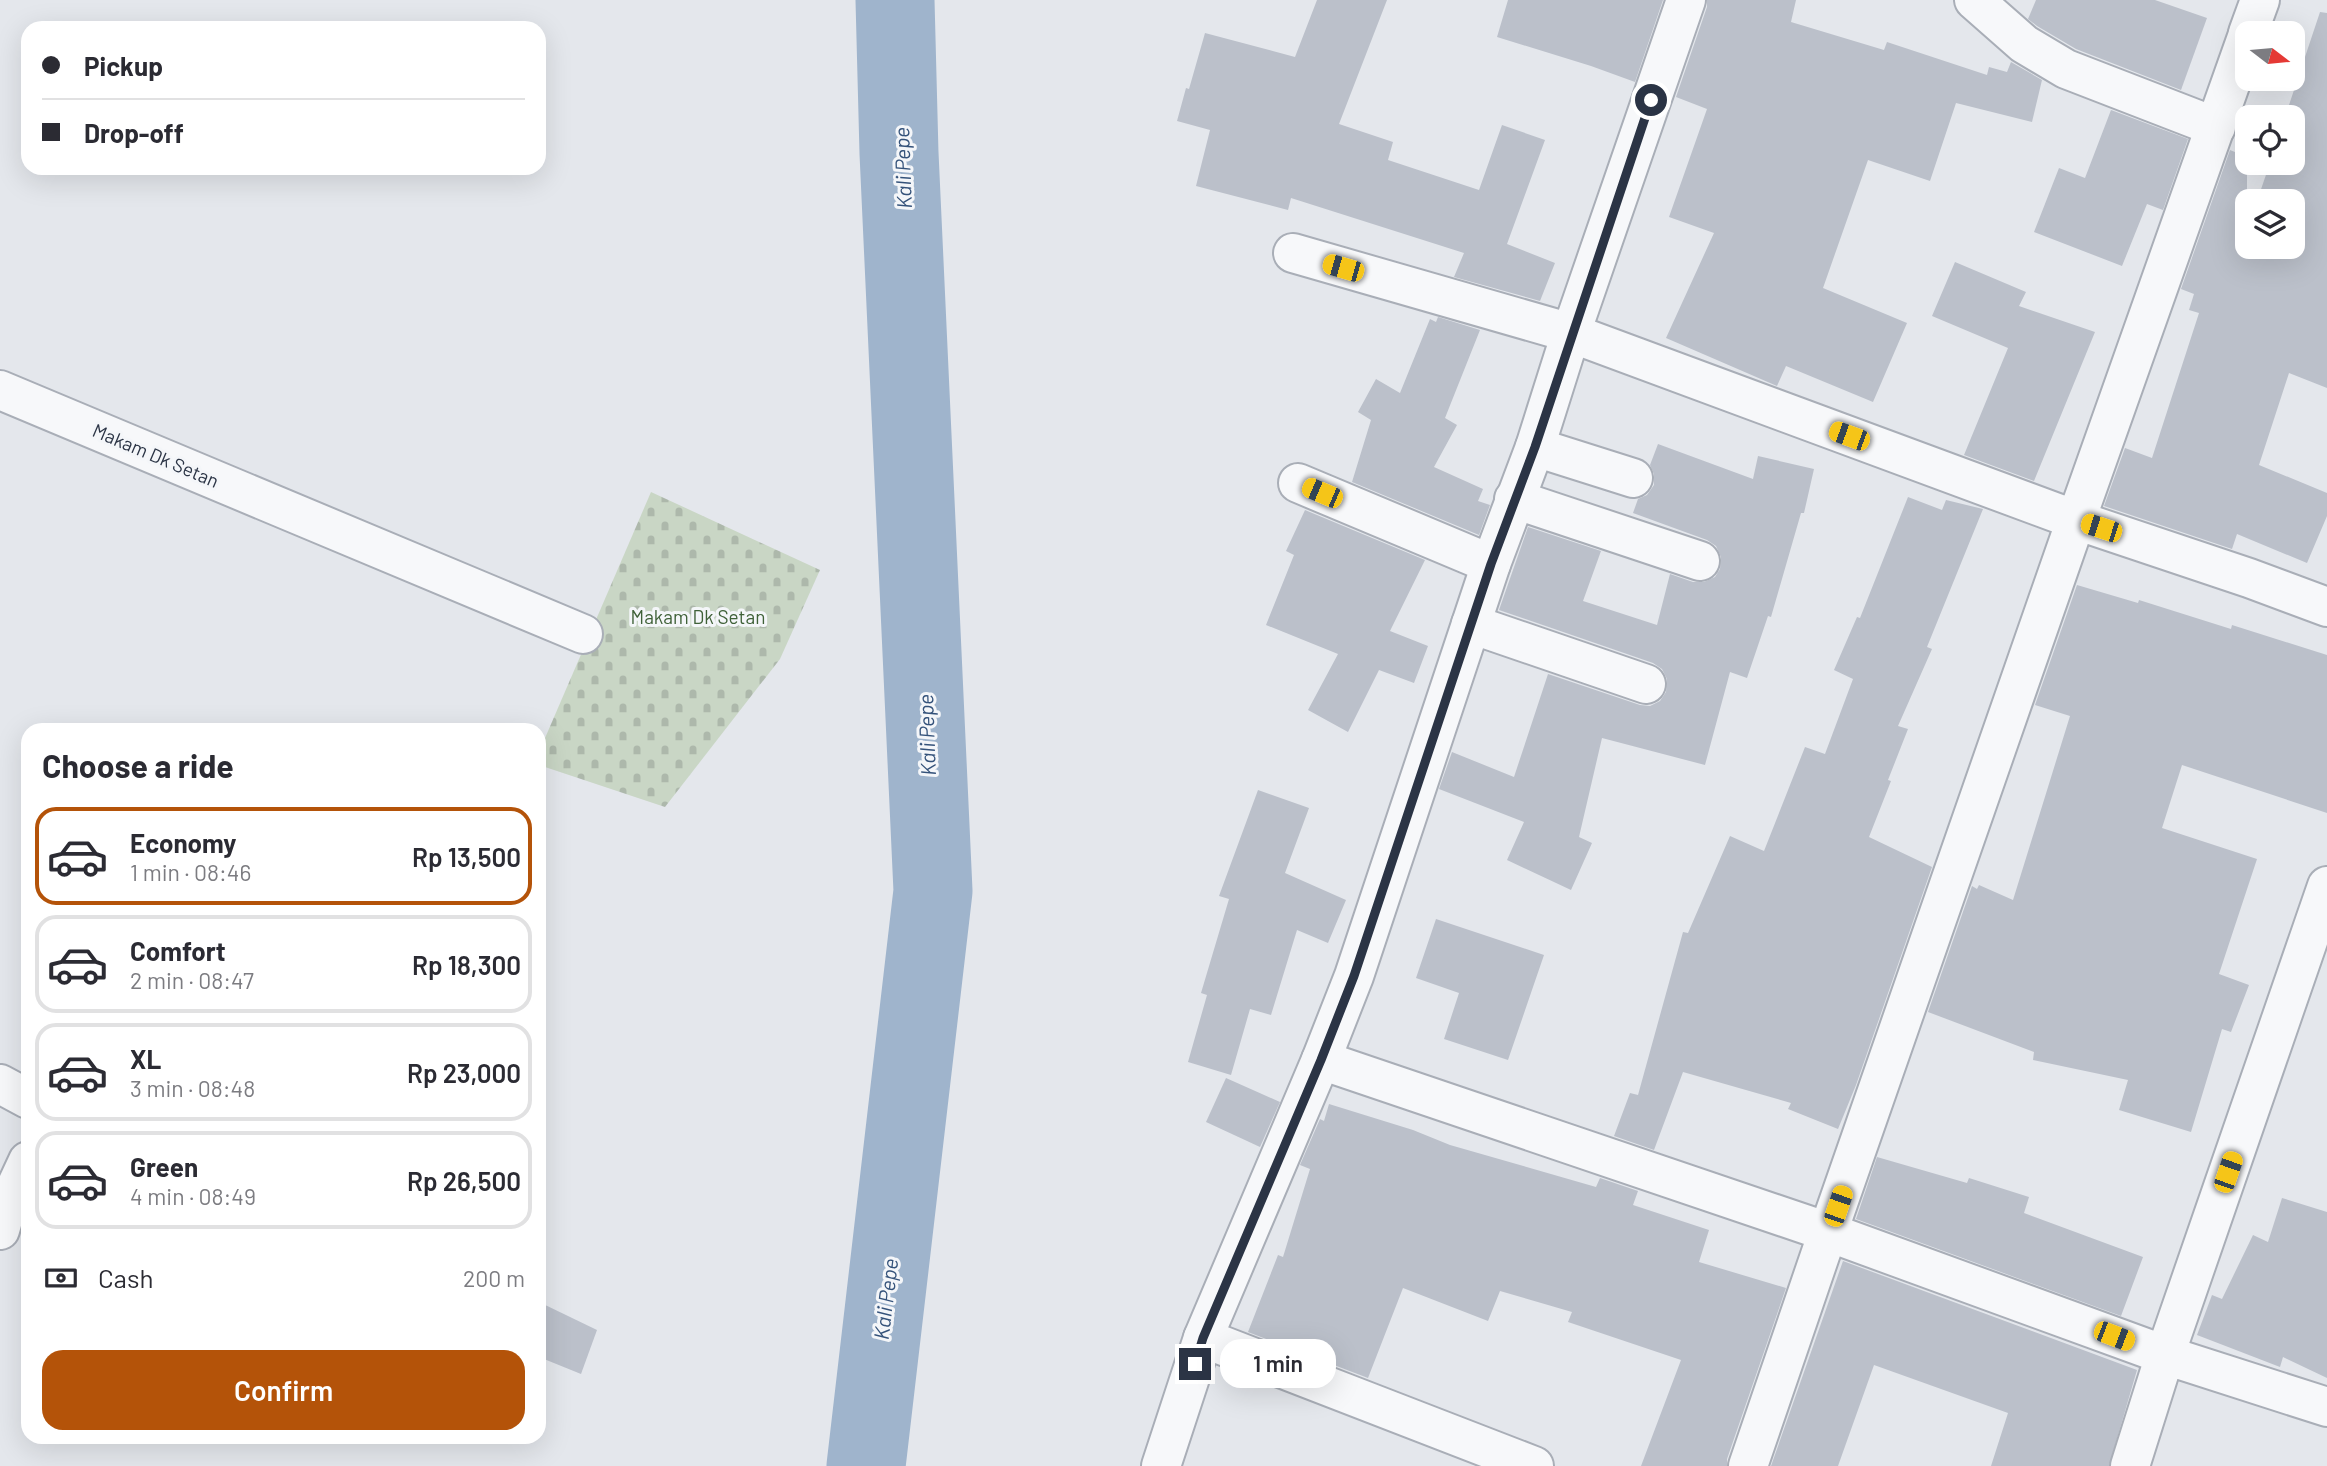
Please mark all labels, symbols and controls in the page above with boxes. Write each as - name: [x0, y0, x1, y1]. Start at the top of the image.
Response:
- north arrow: [2235, 21, 2305, 91]
- map controls: [2235, 21, 2305, 259]
- text: Pickup: [84, 50, 163, 81]
- route start: [1635, 84, 1667, 116]
- button: locate: [2235, 105, 2305, 175]
- text: Drop-off: [84, 117, 184, 148]
- water label: Kali Pepe: [888, 127, 916, 209]
- button: layers: [2235, 189, 2305, 259]
- car: [1320, 252, 1367, 284]
- street label: Makam Dk Setan: [89, 418, 223, 492]
- car: [1826, 419, 1873, 453]
- car: [1299, 475, 1346, 511]
- car: [2078, 512, 2125, 544]
- park label: Makam Dk Setan: [631, 605, 765, 628]
- water label: Kali Pepe: [912, 694, 940, 776]
- text: Choose a ride: [42, 746, 234, 784]
- icon: car: [46, 825, 109, 888]
- text: Economy: [130, 827, 236, 858]
- text: Rp 13,500: [412, 841, 521, 872]
- text: 1 min · 08:46: [130, 858, 251, 886]
- icon: car: [46, 933, 109, 996]
- text: Comfort: [130, 935, 226, 966]
- text: Rp 18,300: [412, 949, 521, 980]
- text: 2 min · 08:47: [130, 966, 254, 994]
- icon: car: [46, 1041, 109, 1104]
- text: XL: [130, 1043, 161, 1074]
- text: Rp 23,000: [407, 1057, 521, 1088]
- text: 3 min · 08:48: [130, 1074, 255, 1102]
- icon: car: [46, 1149, 109, 1212]
- car: [2212, 1149, 2245, 1195]
- text: Green: [130, 1151, 198, 1182]
- text: Rp 26,500: [407, 1165, 521, 1196]
- text: 4 min · 08:49: [130, 1182, 256, 1210]
- car: [1822, 1183, 1855, 1229]
- water label: Kali Pepe: [868, 1257, 902, 1341]
- icon: cash: [42, 1259, 80, 1297]
- text: Cash: [98, 1262, 153, 1293]
- text: 200 m: [463, 1264, 525, 1292]
- car: [2091, 1319, 2138, 1353]
- callout: 1 min: [1220, 1340, 1335, 1388]
- route end: [1179, 1348, 1211, 1380]
- text: 1 min: [1253, 1349, 1303, 1377]
- button: Confirm: [42, 1350, 525, 1430]

